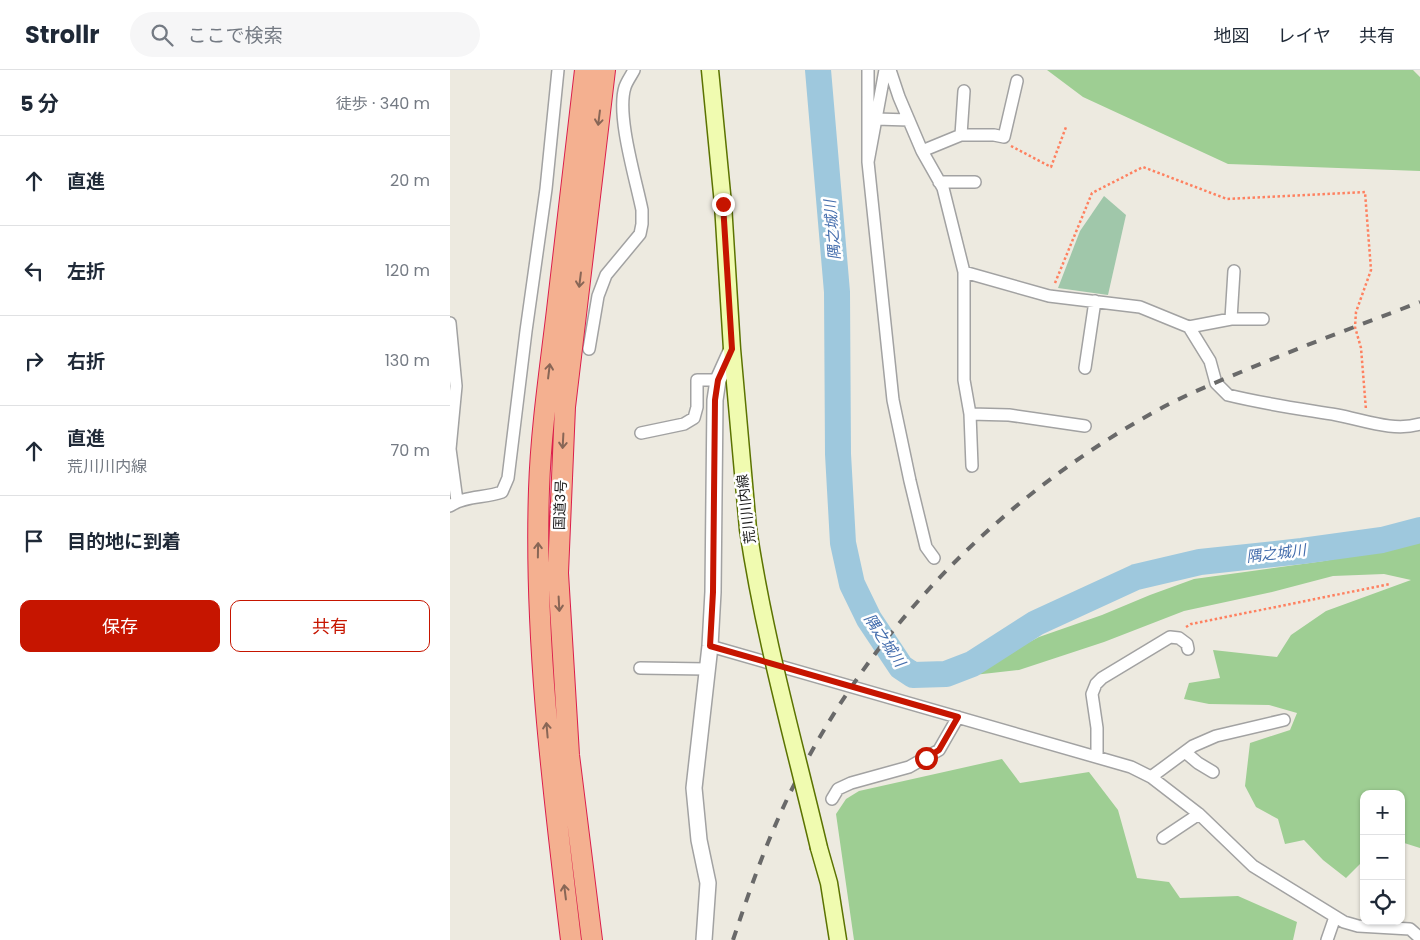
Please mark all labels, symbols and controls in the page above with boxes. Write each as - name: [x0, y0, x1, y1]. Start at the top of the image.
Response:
- search box: [130, 12, 480, 57]
- text: Strollr: [25, 18, 100, 51]
- icon: search: [148, 21, 176, 49]
- text: ここで検索: [188, 22, 283, 49]
- text: 地図: [1214, 23, 1250, 48]
- text: レイヤ: [1278, 23, 1331, 48]
- text: 共有: [1359, 23, 1395, 48]
- text: 5 分: [20, 89, 59, 118]
- text: 徒歩 · 340 m: [336, 92, 430, 115]
- one-way arrow: [594, 110, 604, 126]
- icon: ahead: [20, 167, 48, 195]
- text: 直進: [67, 168, 105, 195]
- text: 20 m: [390, 169, 430, 192]
- route end: [712, 193, 735, 216]
- water label: 隅之城川: [819, 197, 845, 261]
- icon: left: [20, 257, 48, 285]
- text: 左折: [67, 258, 105, 285]
- text: 120 m: [385, 259, 430, 282]
- one-way arrow: [575, 271, 585, 287]
- icon: right: [20, 347, 48, 375]
- text: 右折: [67, 348, 105, 375]
- text: 130 m: [385, 349, 430, 372]
- one-way arrow: [545, 363, 555, 379]
- text: 直進: [67, 425, 105, 452]
- one-way arrow: [558, 433, 567, 449]
- icon: ahead: [20, 437, 48, 465]
- text: 70 m: [390, 439, 430, 462]
- text: 荒川川内線: [67, 455, 147, 478]
- street label: 荒川川内線: [732, 473, 760, 545]
- street label: 国道3号: [549, 480, 571, 530]
- icon: arrive: [20, 527, 48, 555]
- text: 目的地に到着: [67, 528, 181, 555]
- water label: 隅之城川: [1245, 539, 1309, 567]
- one-way arrow: [534, 543, 543, 559]
- one-way arrow: [555, 595, 564, 611]
- button: 保存: [20, 600, 220, 652]
- button: 共有: [230, 600, 430, 652]
- water label: 隅之城川: [860, 609, 912, 672]
- one-way arrow: [542, 722, 552, 738]
- route start: [915, 747, 938, 770]
- map controls: [1360, 790, 1405, 925]
- button: +: [1360, 790, 1405, 835]
- button: −: [1360, 835, 1405, 880]
- button: locate: [1360, 880, 1405, 925]
- one-way arrow: [560, 884, 570, 900]

